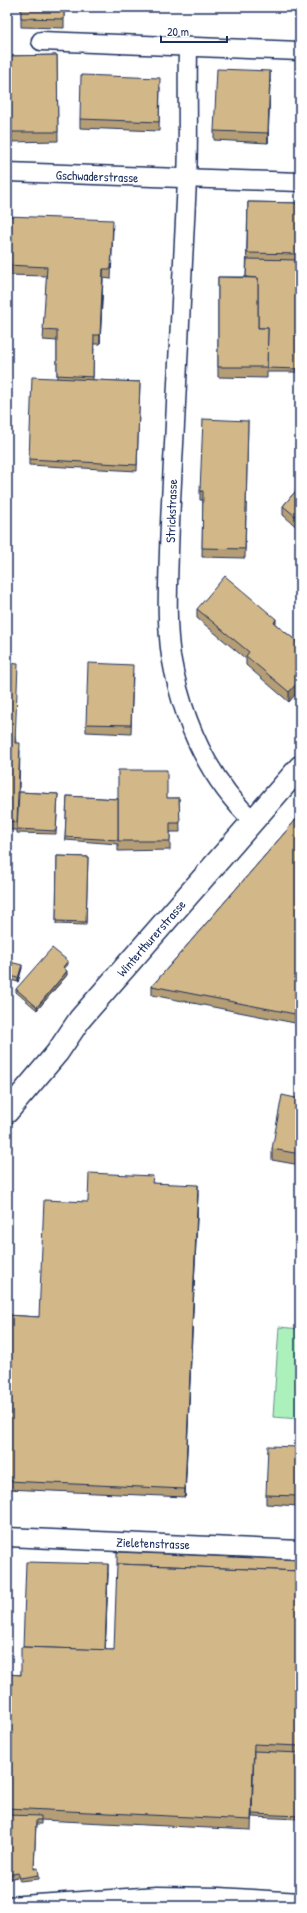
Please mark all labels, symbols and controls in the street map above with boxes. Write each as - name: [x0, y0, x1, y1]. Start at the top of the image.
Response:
- scale bar: [161, 18, 227, 44]
- text: 20 m: [167, 23, 189, 40]
- street label: Gschwaderstrasse: [55, 166, 139, 186]
- street label: Strickstrasse: [161, 479, 181, 543]
- street label: Winterthurerstrasse: [113, 896, 189, 980]
- street label: Zieletenstrasse: [116, 1533, 190, 1553]

